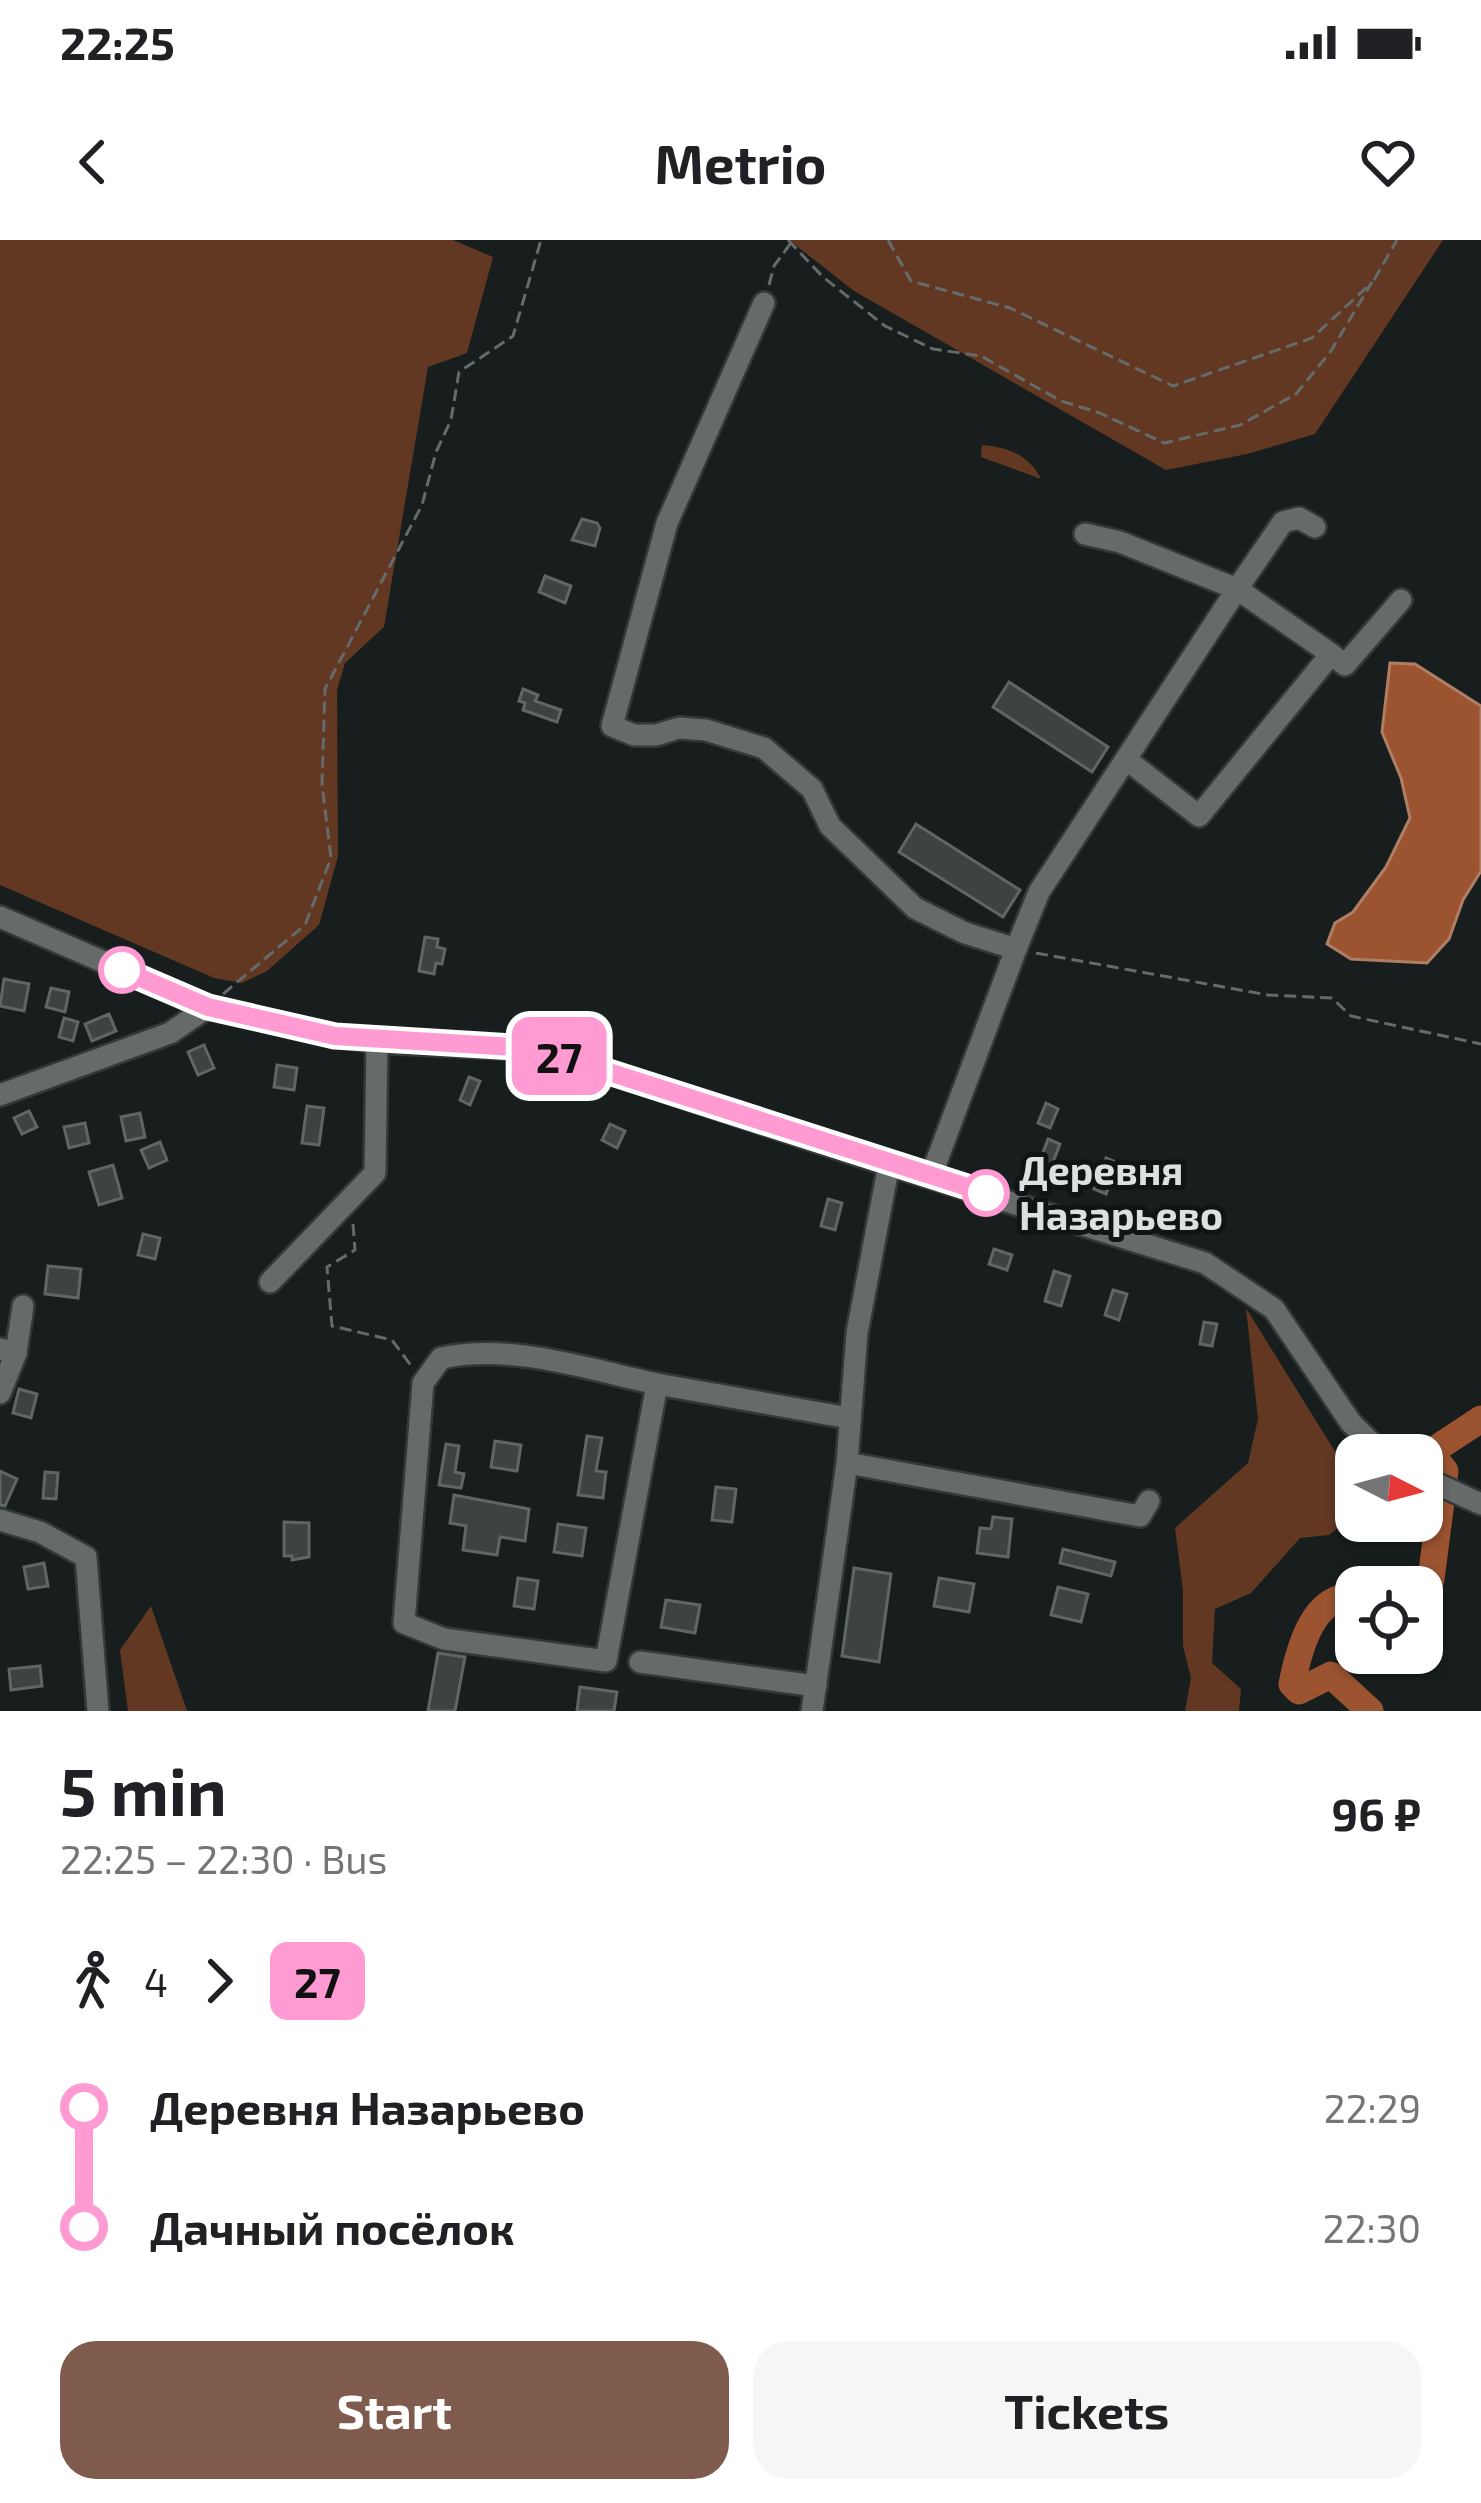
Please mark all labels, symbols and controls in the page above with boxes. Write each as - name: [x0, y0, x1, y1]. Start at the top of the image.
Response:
- text: 22:25: [60, 15, 175, 69]
- icon: back: [60, 129, 126, 195]
- icon: heart: [1355, 129, 1421, 195]
- text: Metrio: [655, 130, 826, 195]
- unlabelled marker: [100, 948, 144, 992]
- line badge: 27: [505, 1017, 613, 1095]
- text: 27: [536, 1031, 582, 1081]
- place label: Деревня Назарьево: [1019, 1146, 1223, 1238]
- marker: Деревня Назарьево: [964, 1171, 1008, 1215]
- north arrow: [1335, 1434, 1443, 1542]
- map controls: [1335, 1434, 1443, 1674]
- button: locate: [1335, 1566, 1443, 1674]
- text: 5 min: [60, 1750, 227, 1829]
- text: 96 ₽: [1332, 1786, 1421, 1840]
- text: 22:25 – 22:30 · Bus: [60, 1835, 387, 1882]
- icon: walk: [60, 1948, 126, 2014]
- icon: forward: [186, 1948, 252, 2014]
- text: 27: [294, 1956, 341, 2006]
- text: 4: [144, 1958, 168, 2005]
- text: Деревня Назарьево: [150, 2080, 585, 2134]
- text: 22:29: [1324, 2084, 1421, 2131]
- text: Дачный посёлок: [150, 2200, 514, 2254]
- text: 22:30: [1323, 2204, 1421, 2251]
- button: Start: [60, 2341, 729, 2479]
- button: Tickets: [753, 2341, 1421, 2479]

